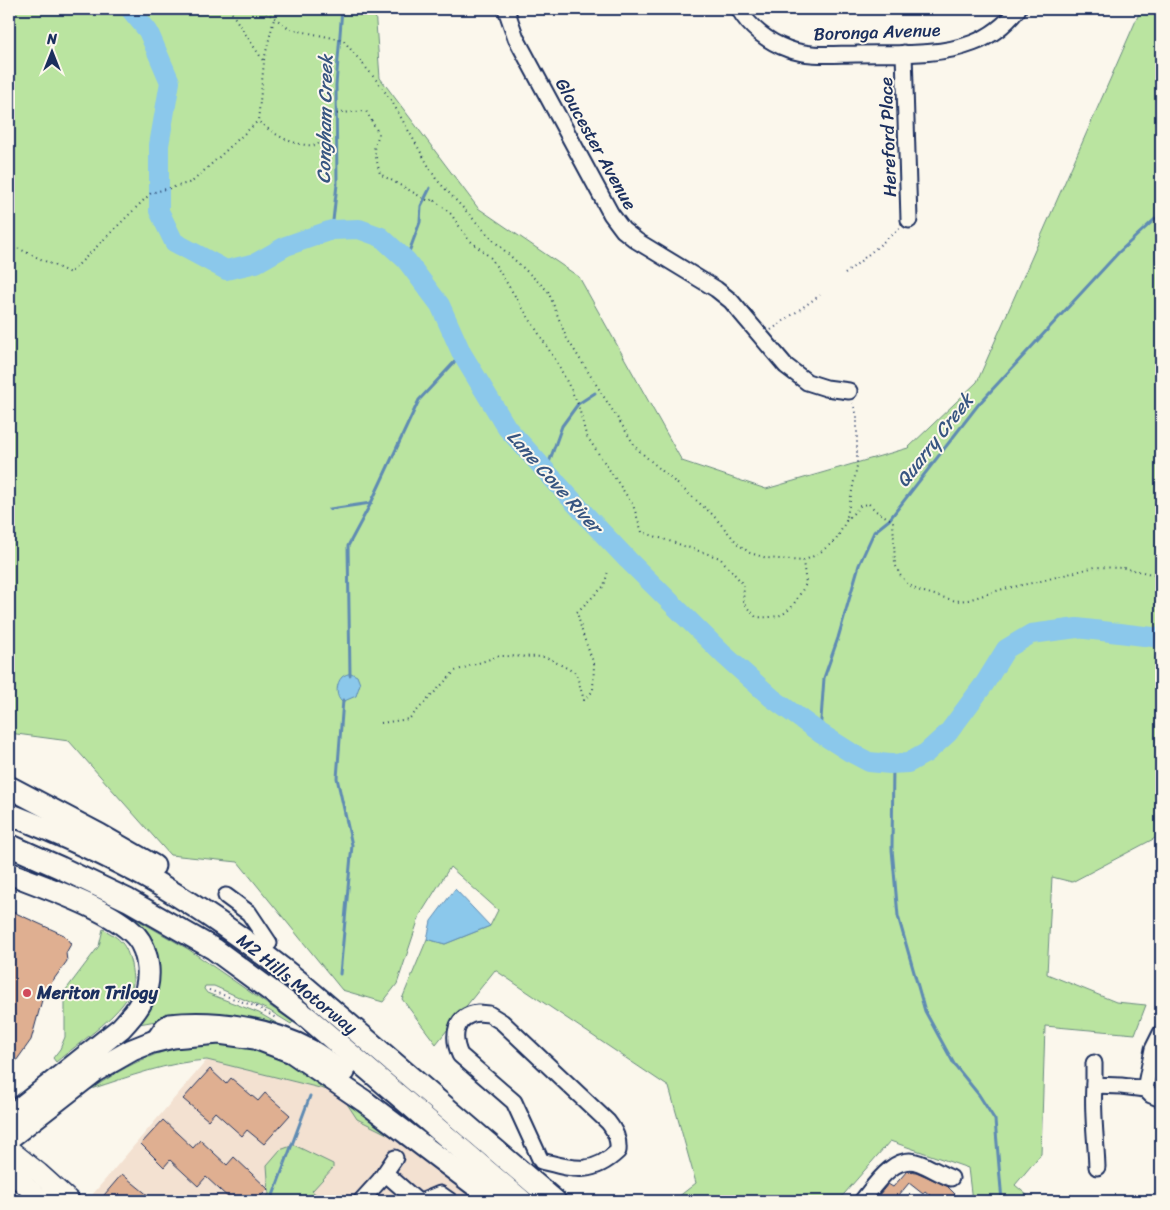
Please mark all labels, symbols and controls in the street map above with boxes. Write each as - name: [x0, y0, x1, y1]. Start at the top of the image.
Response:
- street label: Boronga Avenue: [813, 14, 941, 50]
- text: N: [46, 27, 57, 52]
- north arrow: [28, 28, 78, 78]
- water label: Congham Creek: [307, 53, 342, 184]
- street label: Gloucester Avenue: [546, 72, 646, 216]
- street label: Hereford Place: [870, 76, 906, 198]
- water label: Quarry Creek: [887, 384, 984, 494]
- water label: Lane Cove River: [499, 422, 613, 543]
- street label: M2 Hills Motorway: [229, 925, 365, 1044]
- place label: Meriton Trilogy: [36, 977, 159, 1009]
- marker: Meriton Trilogy: [21, 987, 33, 999]

